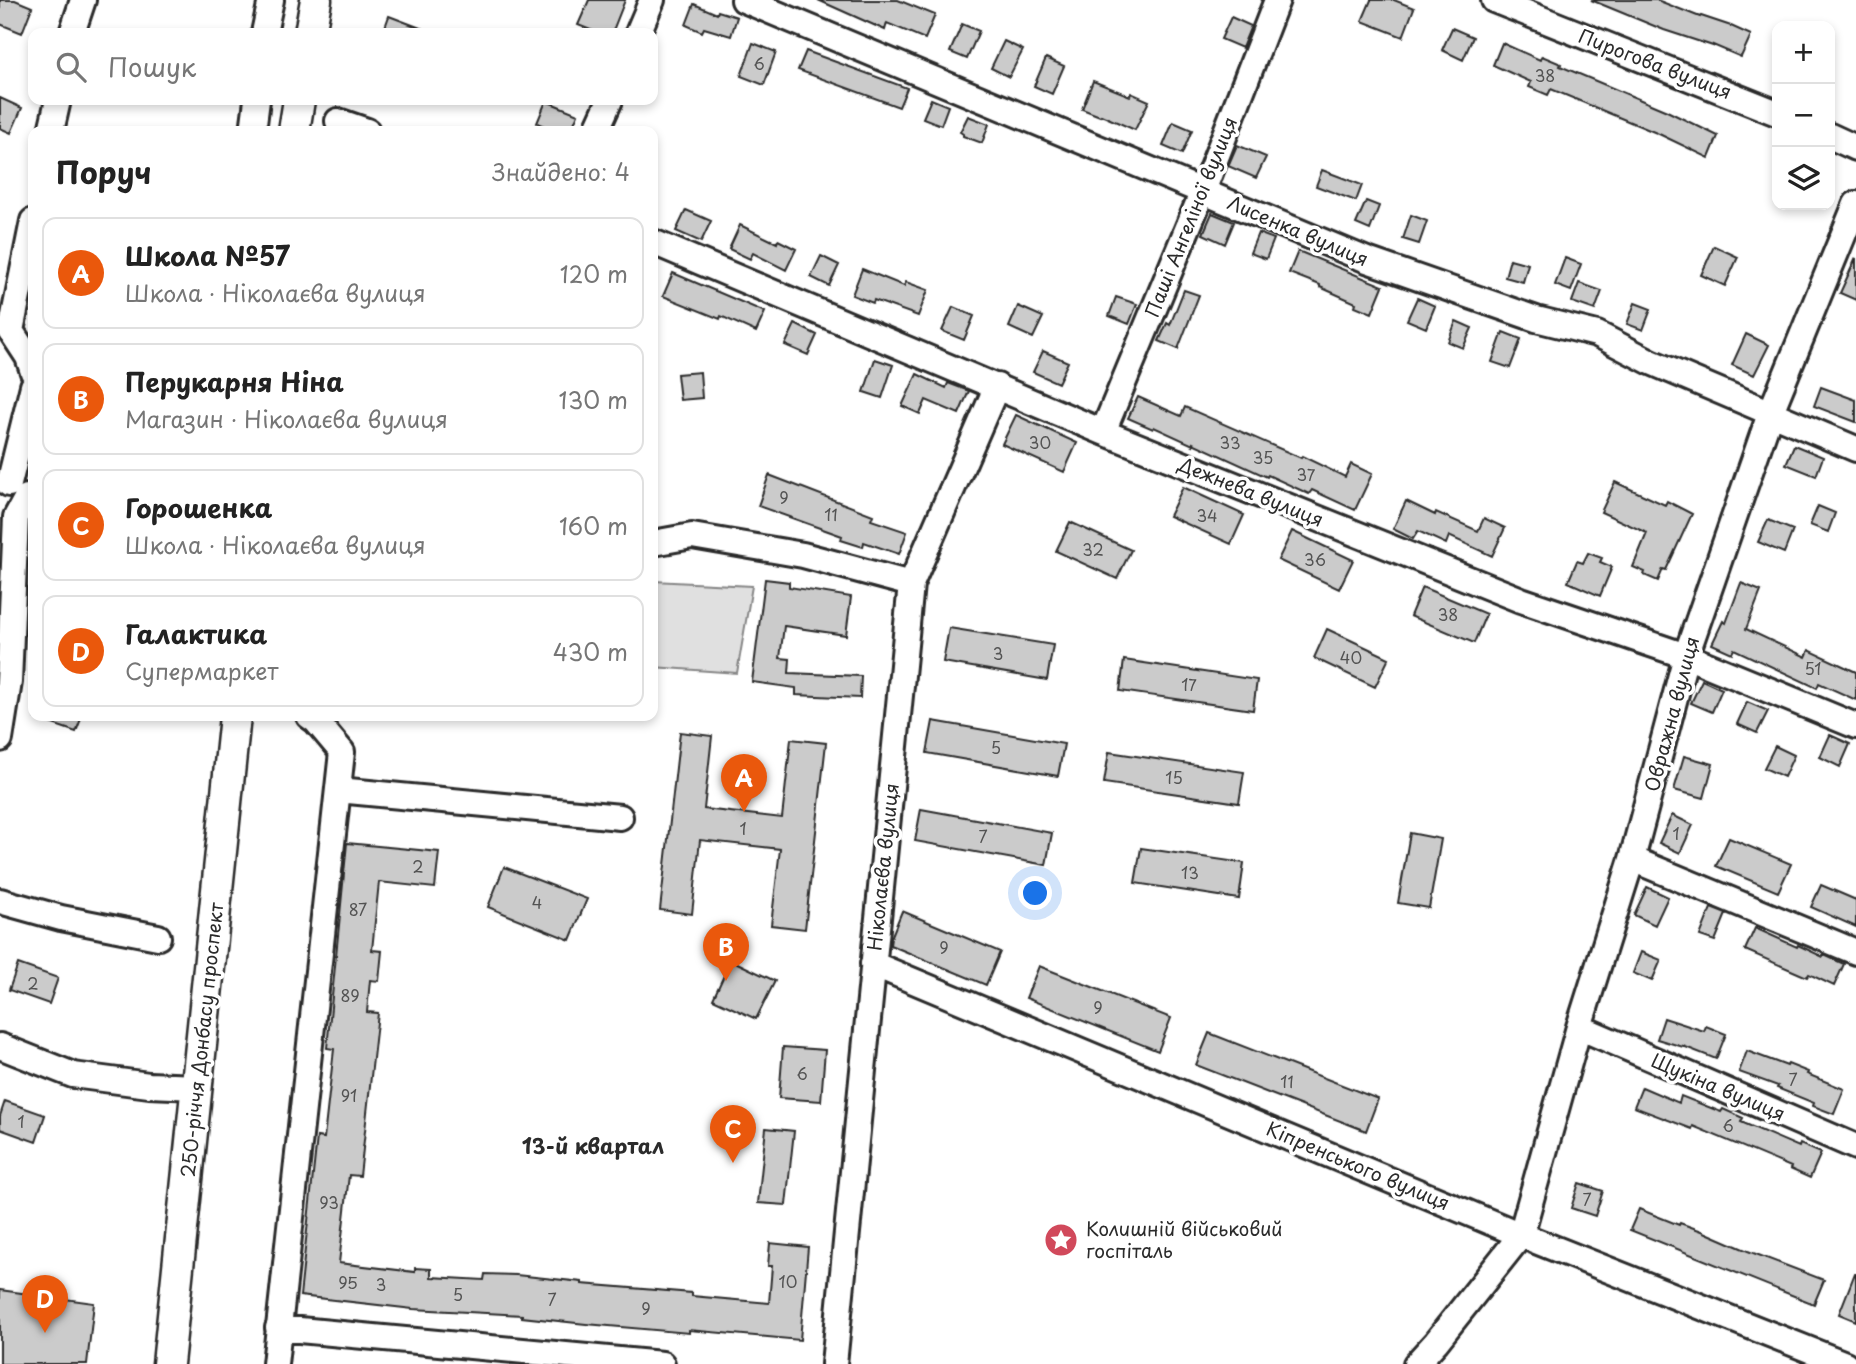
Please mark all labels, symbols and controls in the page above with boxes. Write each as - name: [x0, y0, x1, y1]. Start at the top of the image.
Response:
- street label: Пирогова вулиця: [1575, 21, 1736, 105]
- map controls: [1772, 21, 1835, 210]
- button: +: [1772, 21, 1835, 84]
- search box: [28, 28, 658, 105]
- text: Пошук: [108, 47, 196, 86]
- icon: search: [52, 48, 90, 86]
- house number: 6: [753, 51, 765, 75]
- house number: 38: [1535, 63, 1555, 87]
- button: −: [1772, 84, 1835, 147]
- street label: Паші Ангеліної вулиця: [1137, 112, 1243, 321]
- button: layers: [1772, 147, 1835, 210]
- text: Поруч: [56, 149, 151, 194]
- text: Знайдено: 4: [492, 154, 630, 189]
- street label: Лисенка вулиця: [1224, 188, 1373, 272]
- text: Школа №57: [125, 236, 290, 275]
- text: A: [72, 256, 90, 291]
- text: 120 m: [560, 256, 628, 291]
- text: Школа · Ніколаєва вулиця: [125, 275, 426, 310]
- text: Перукарня Ніна: [125, 362, 344, 401]
- text: B: [73, 382, 89, 417]
- text: 130 m: [558, 382, 628, 417]
- text: Магазин · Ніколаєва вулиця: [125, 401, 448, 436]
- house number: 30: [1029, 430, 1051, 454]
- house number: 33: [1219, 430, 1241, 454]
- house number: 35: [1253, 445, 1273, 469]
- street label: Дежнева вулиця: [1174, 449, 1328, 533]
- house number: 37: [1297, 462, 1316, 486]
- house number: 9: [779, 485, 789, 509]
- text: Горошенка: [125, 488, 272, 527]
- house number: 11: [824, 502, 838, 526]
- house number: 34: [1196, 503, 1218, 527]
- text: C: [72, 508, 90, 543]
- text: 160 m: [559, 508, 628, 543]
- text: Школа · Ніколаєва вулиця: [125, 527, 426, 562]
- house number: 32: [1082, 537, 1104, 561]
- house number: 36: [1304, 547, 1326, 571]
- house number: 38: [1438, 602, 1458, 626]
- text: Галактика: [125, 614, 267, 653]
- street label: Овражна вулиця: [1637, 633, 1705, 794]
- text: D: [72, 634, 90, 669]
- text: 430 m: [553, 634, 628, 669]
- house number: 3: [993, 641, 1003, 665]
- house number: 40: [1340, 645, 1362, 669]
- text: Супермаркет: [125, 653, 279, 688]
- house number: 51: [1804, 656, 1822, 680]
- house number: 17: [1181, 672, 1197, 696]
- house number: 5: [991, 735, 1001, 759]
- pin: A: [721, 754, 767, 812]
- house number: 15: [1165, 765, 1183, 789]
- street label: Ніколаєва вулиця: [859, 782, 905, 952]
- house number: 1: [739, 816, 747, 840]
- house number: 1: [1672, 821, 1680, 845]
- house number: 7: [978, 824, 988, 848]
- house number: 2: [412, 854, 424, 878]
- house number: 13: [1181, 860, 1199, 884]
- your location: [1018, 876, 1052, 910]
- house number: 4: [532, 890, 542, 914]
- house number: 87: [349, 897, 367, 921]
- street label: 250-річчя Донбасу проспект: [173, 900, 229, 1179]
- pin: B: [703, 923, 749, 981]
- house number: 9: [939, 935, 949, 959]
- house number: 2: [27, 971, 39, 995]
- house number: 89: [340, 983, 360, 1007]
- house number: 9: [1093, 995, 1103, 1019]
- street label: Щукіна вулиця: [1647, 1045, 1790, 1127]
- house number: 6: [796, 1061, 808, 1085]
- house number: 7: [1788, 1067, 1798, 1091]
- house number: 11: [1280, 1069, 1294, 1093]
- house number: 91: [341, 1083, 357, 1107]
- pin: C: [710, 1105, 756, 1163]
- house number: 1: [17, 1109, 25, 1133]
- house number: 6: [1722, 1113, 1734, 1137]
- street label: Кіпренського вулиця: [1262, 1114, 1454, 1216]
- district label: 13-й квартал: [522, 1129, 665, 1161]
- house number: 7: [1582, 1187, 1592, 1211]
- house number: 93: [319, 1190, 339, 1214]
- place label: Колишній військовий госпіталь: [1086, 1214, 1283, 1264]
- place icon: Колишній військовий госпіталь: [1042, 1221, 1080, 1259]
- house number: 10: [779, 1269, 797, 1293]
- house number: 95: [338, 1270, 358, 1294]
- house number: 3: [376, 1272, 386, 1296]
- pin: D: [22, 1275, 68, 1333]
- house number: 5: [453, 1282, 463, 1306]
- house number: 7: [547, 1287, 557, 1311]
- house number: 9: [641, 1296, 651, 1320]

